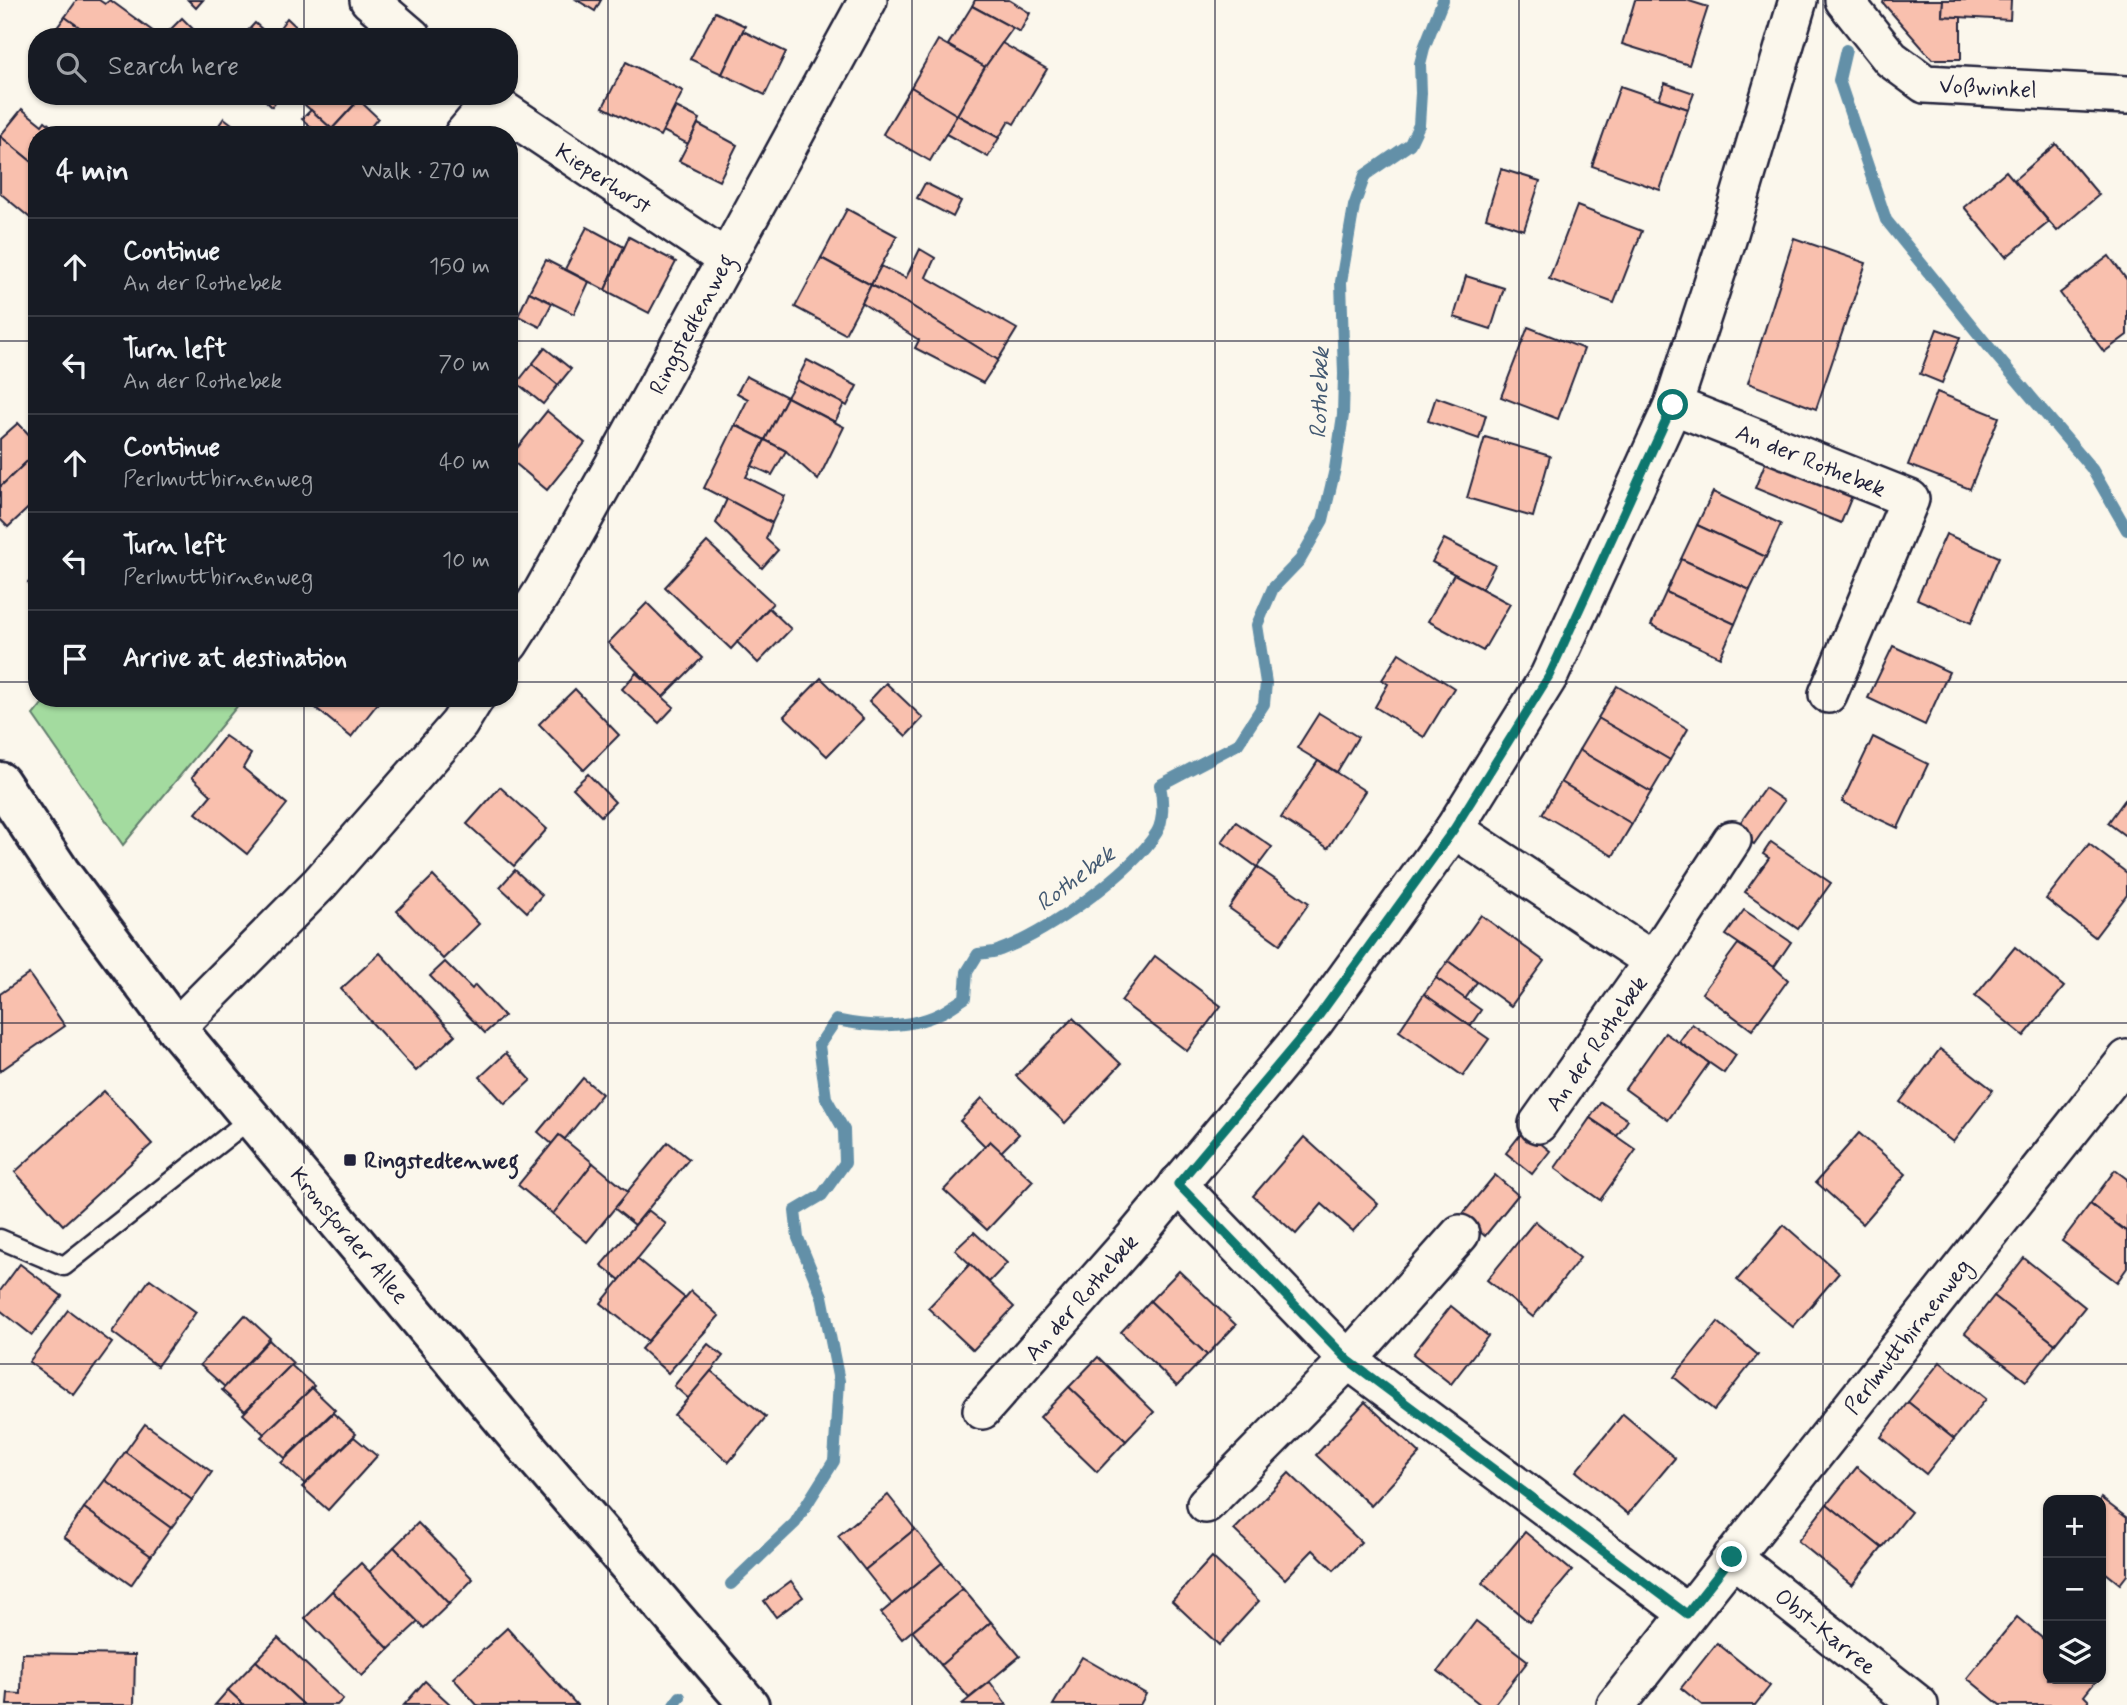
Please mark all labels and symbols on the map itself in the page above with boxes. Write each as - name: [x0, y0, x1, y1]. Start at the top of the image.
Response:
- street label: Voßwinkel: [1938, 71, 2038, 107]
- street label: Kieperhorst: [549, 137, 657, 222]
- street label: Ringstedtenweg: [643, 249, 744, 401]
- water label: Rothebek: [1303, 345, 1338, 439]
- route start: [1657, 389, 1688, 420]
- street label: An der Rothebek: [1731, 418, 1890, 506]
- water label: Rothebek: [1030, 838, 1123, 919]
- street label: An der Rothebek: [1540, 970, 1656, 1118]
- place label: Ringstedtenweg: [364, 1147, 519, 1180]
- marker: Ringstedtenweg: [342, 1152, 358, 1168]
- street label: Kronsforder Allee: [281, 1161, 415, 1312]
- street label: An der Rothebek: [1019, 1228, 1146, 1368]
- street label: Perlmuttbirnenweg: [1838, 1253, 1980, 1423]
- route end: [1716, 1541, 1747, 1572]
- street label: Obst-Karree: [1768, 1582, 1882, 1683]

